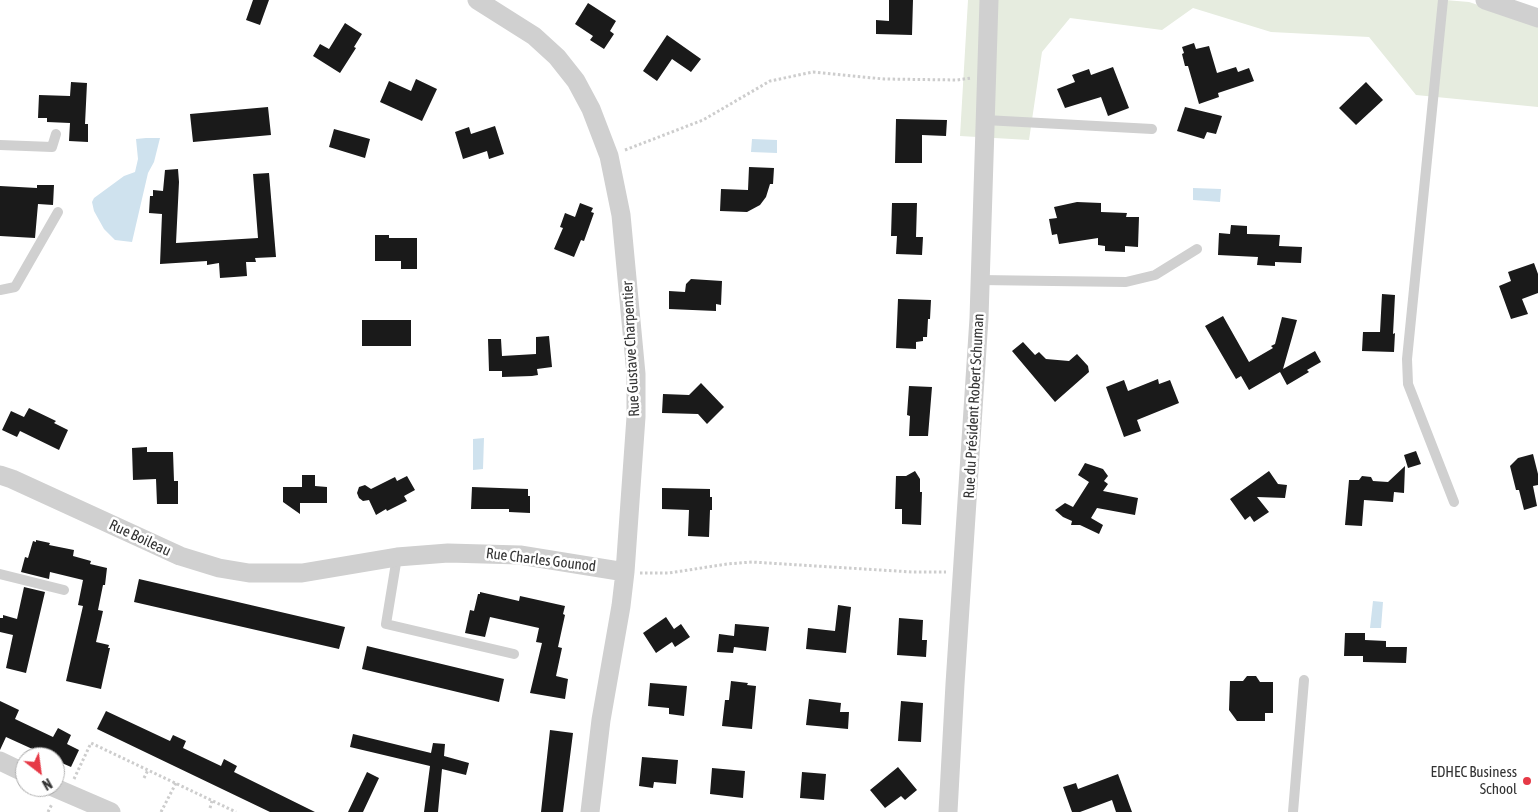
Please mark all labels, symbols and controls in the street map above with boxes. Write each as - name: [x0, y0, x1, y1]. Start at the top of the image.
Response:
- street label: Rue Gustave Charpentier: [618, 281, 644, 417]
- street label: Rue du Président Robert Schuman: [960, 313, 988, 499]
- street label: Rue Boileau: [106, 516, 174, 560]
- street label: Rue Charles Gounod: [485, 544, 597, 576]
- north arrow: [15, 747, 65, 797]
- place label: EDHEC Business School: [1431, 763, 1517, 798]
- text: N: [39, 775, 55, 793]
- marker: EDHEC Business School: [1521, 775, 1533, 787]

